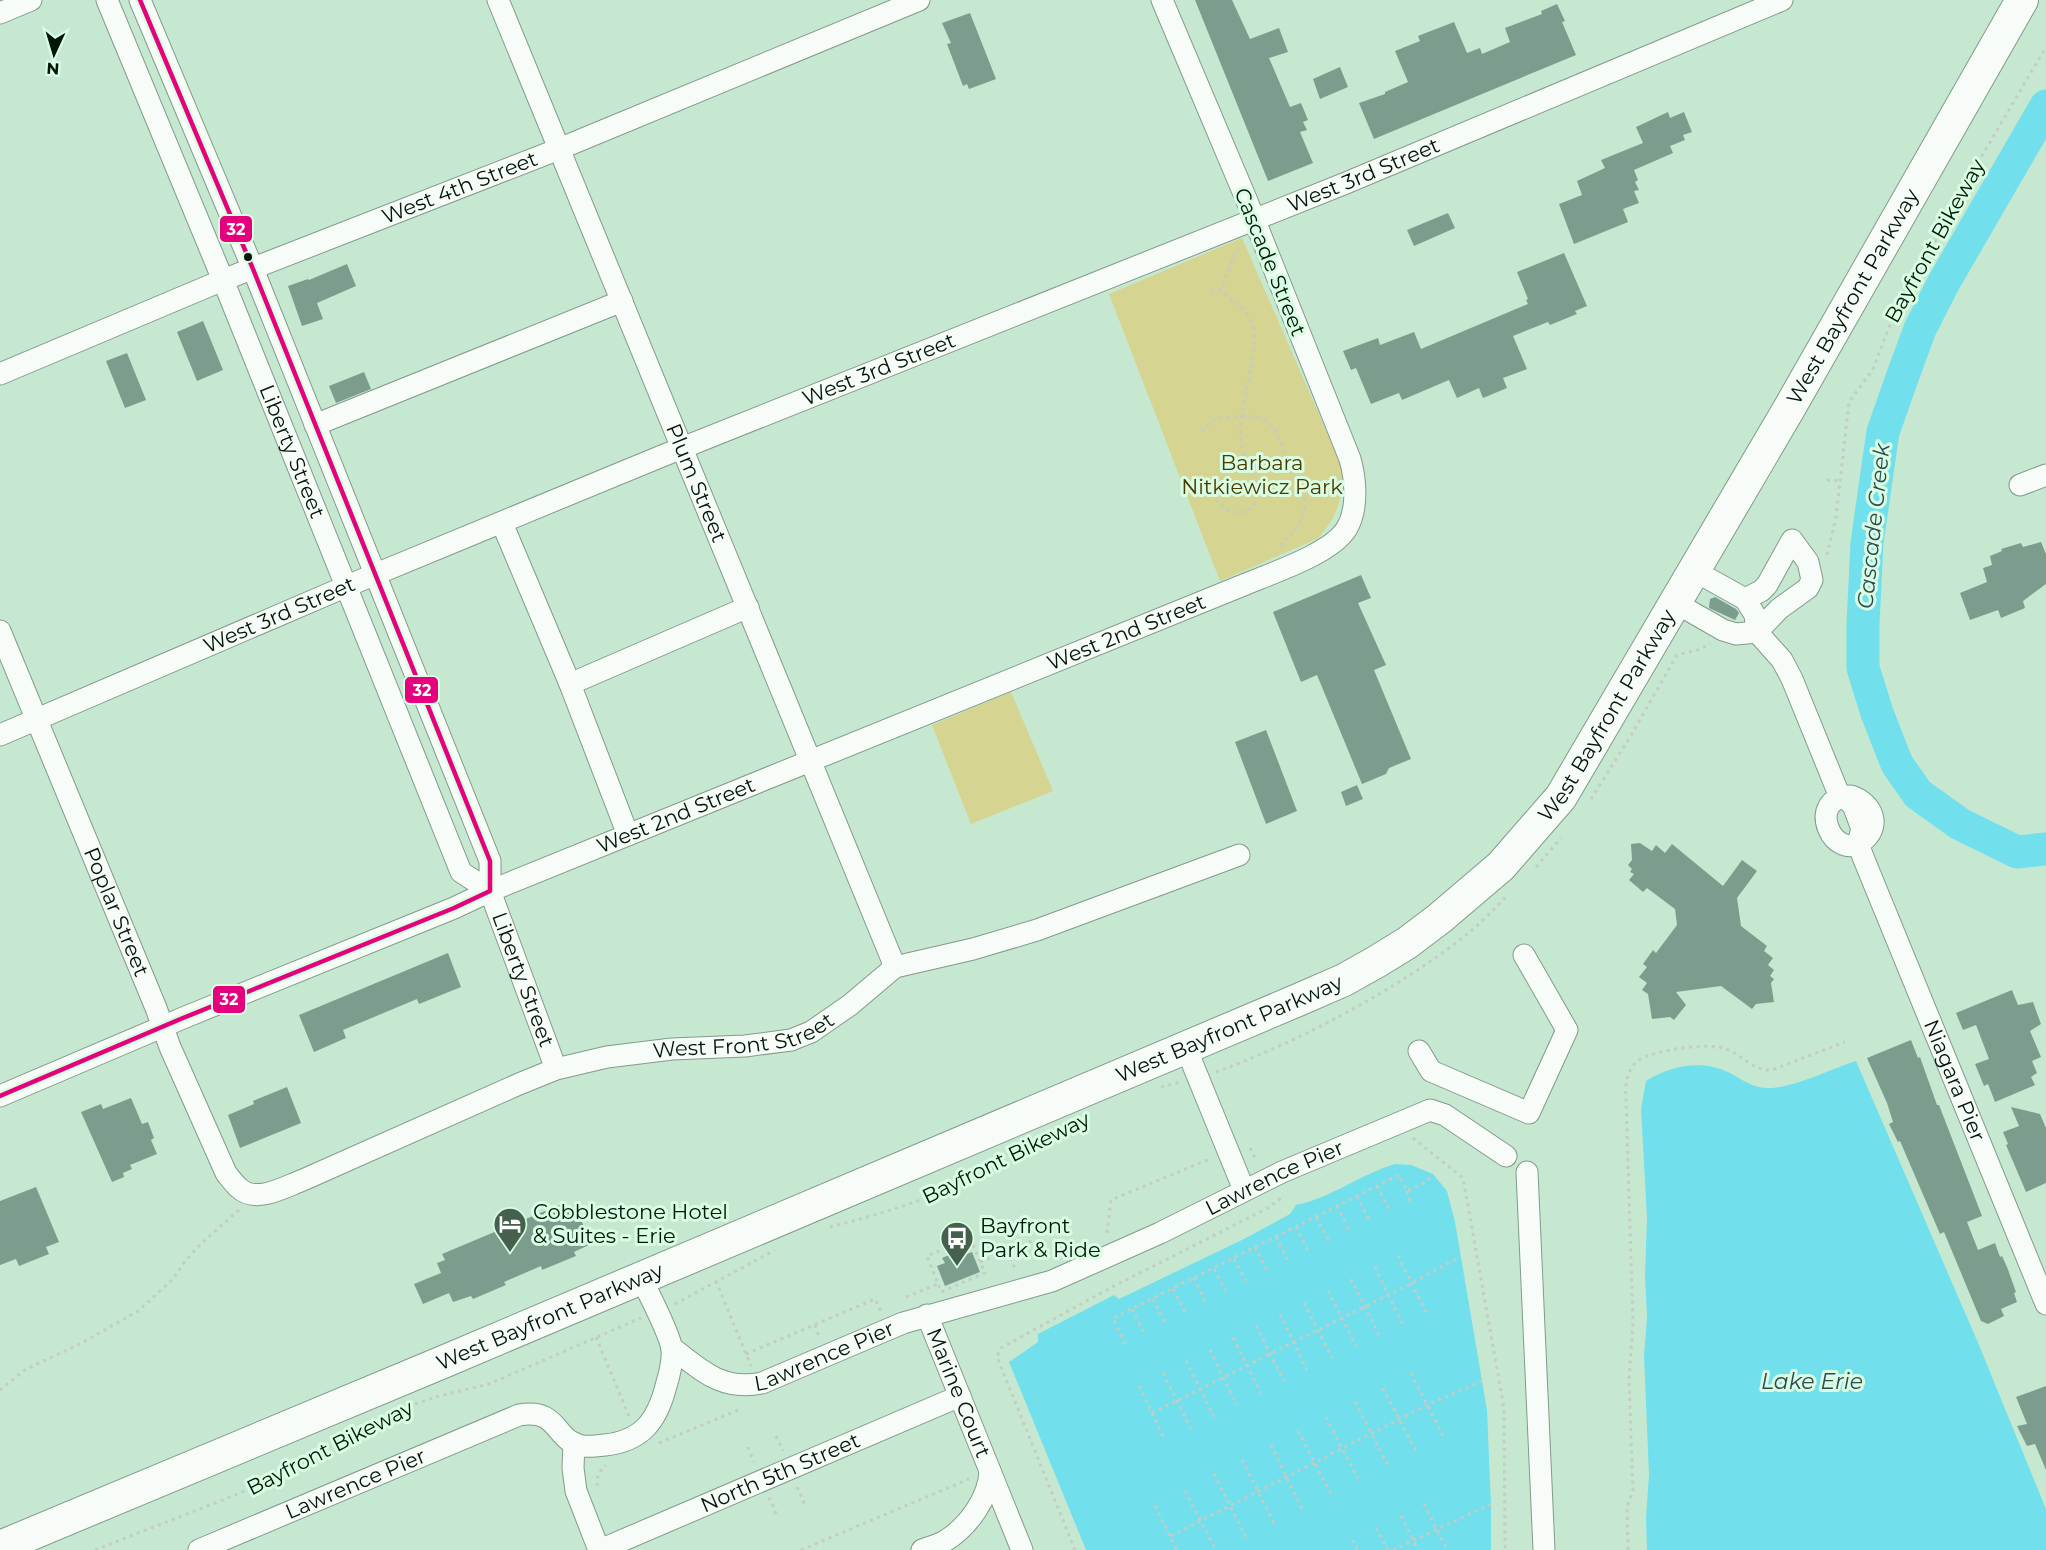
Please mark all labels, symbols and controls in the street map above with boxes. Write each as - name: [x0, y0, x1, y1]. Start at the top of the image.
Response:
- north arrow: [24, 24, 84, 84]
- text: N: [46, 59, 60, 78]
- street label: West 3rd Street: [1283, 132, 1443, 217]
- street label: West 4th Street: [378, 146, 541, 229]
- street label: Bayfront Bikeway: [1879, 154, 1990, 327]
- street label: Cascade Street: [1229, 184, 1312, 340]
- street label: West Bayfront Parkway: [1781, 184, 1924, 409]
- line badge: 32: [219, 215, 253, 243]
- text: 32: [226, 220, 245, 239]
- unlabelled marker: [242, 251, 254, 263]
- street label: West 3rd Street: [799, 327, 959, 411]
- street label: Liberty Street: [254, 381, 331, 522]
- street label: Plum Street: [661, 420, 732, 546]
- water label: Cascade Creek: [1851, 441, 1896, 610]
- park label: Barbara Nitkiewicz Park: [1181, 450, 1343, 499]
- street label: West 3rd Street: [200, 571, 359, 658]
- street label: West 2nd Street: [1043, 589, 1209, 675]
- street label: West Bayfront Parkway: [1532, 604, 1681, 827]
- line badge: 32: [404, 676, 439, 704]
- text: 32: [412, 681, 431, 700]
- street label: West 2nd Street: [593, 772, 759, 858]
- street label: Poplar Street: [79, 843, 155, 980]
- street label: Liberty Street: [487, 909, 560, 1050]
- street label: West Bayfront Parkway: [1112, 969, 1347, 1088]
- line badge: 32: [212, 985, 246, 1014]
- text: 32: [219, 990, 238, 1009]
- street label: West Front Street: [651, 1007, 839, 1063]
- street label: Niagara Pier: [1919, 1016, 1991, 1145]
- street label: Bayfront Bikeway: [918, 1106, 1094, 1209]
- street label: Lawrence Pier: [1201, 1135, 1347, 1220]
- place label: Cobblestone Hotel & Suites - Erie: [533, 1199, 728, 1248]
- hotel icon: Cobblestone Hotel & Suites - Erie: [492, 1206, 528, 1253]
- place label: Bayfront Park & Ride: [980, 1213, 1101, 1262]
- bus stop icon: Bayfront Park & Ride: [939, 1220, 975, 1267]
- street label: West Bayfront Parkway: [432, 1257, 667, 1375]
- street label: Lawrence Pier: [752, 1315, 898, 1396]
- street label: Marine Court: [922, 1324, 996, 1461]
- water label: Lake Erie: [1761, 1368, 1863, 1395]
- street label: Bayfront Bikeway: [242, 1395, 418, 1500]
- street label: North 5th Street: [697, 1427, 863, 1518]
- street label: Lawrence Pier: [282, 1443, 429, 1524]

